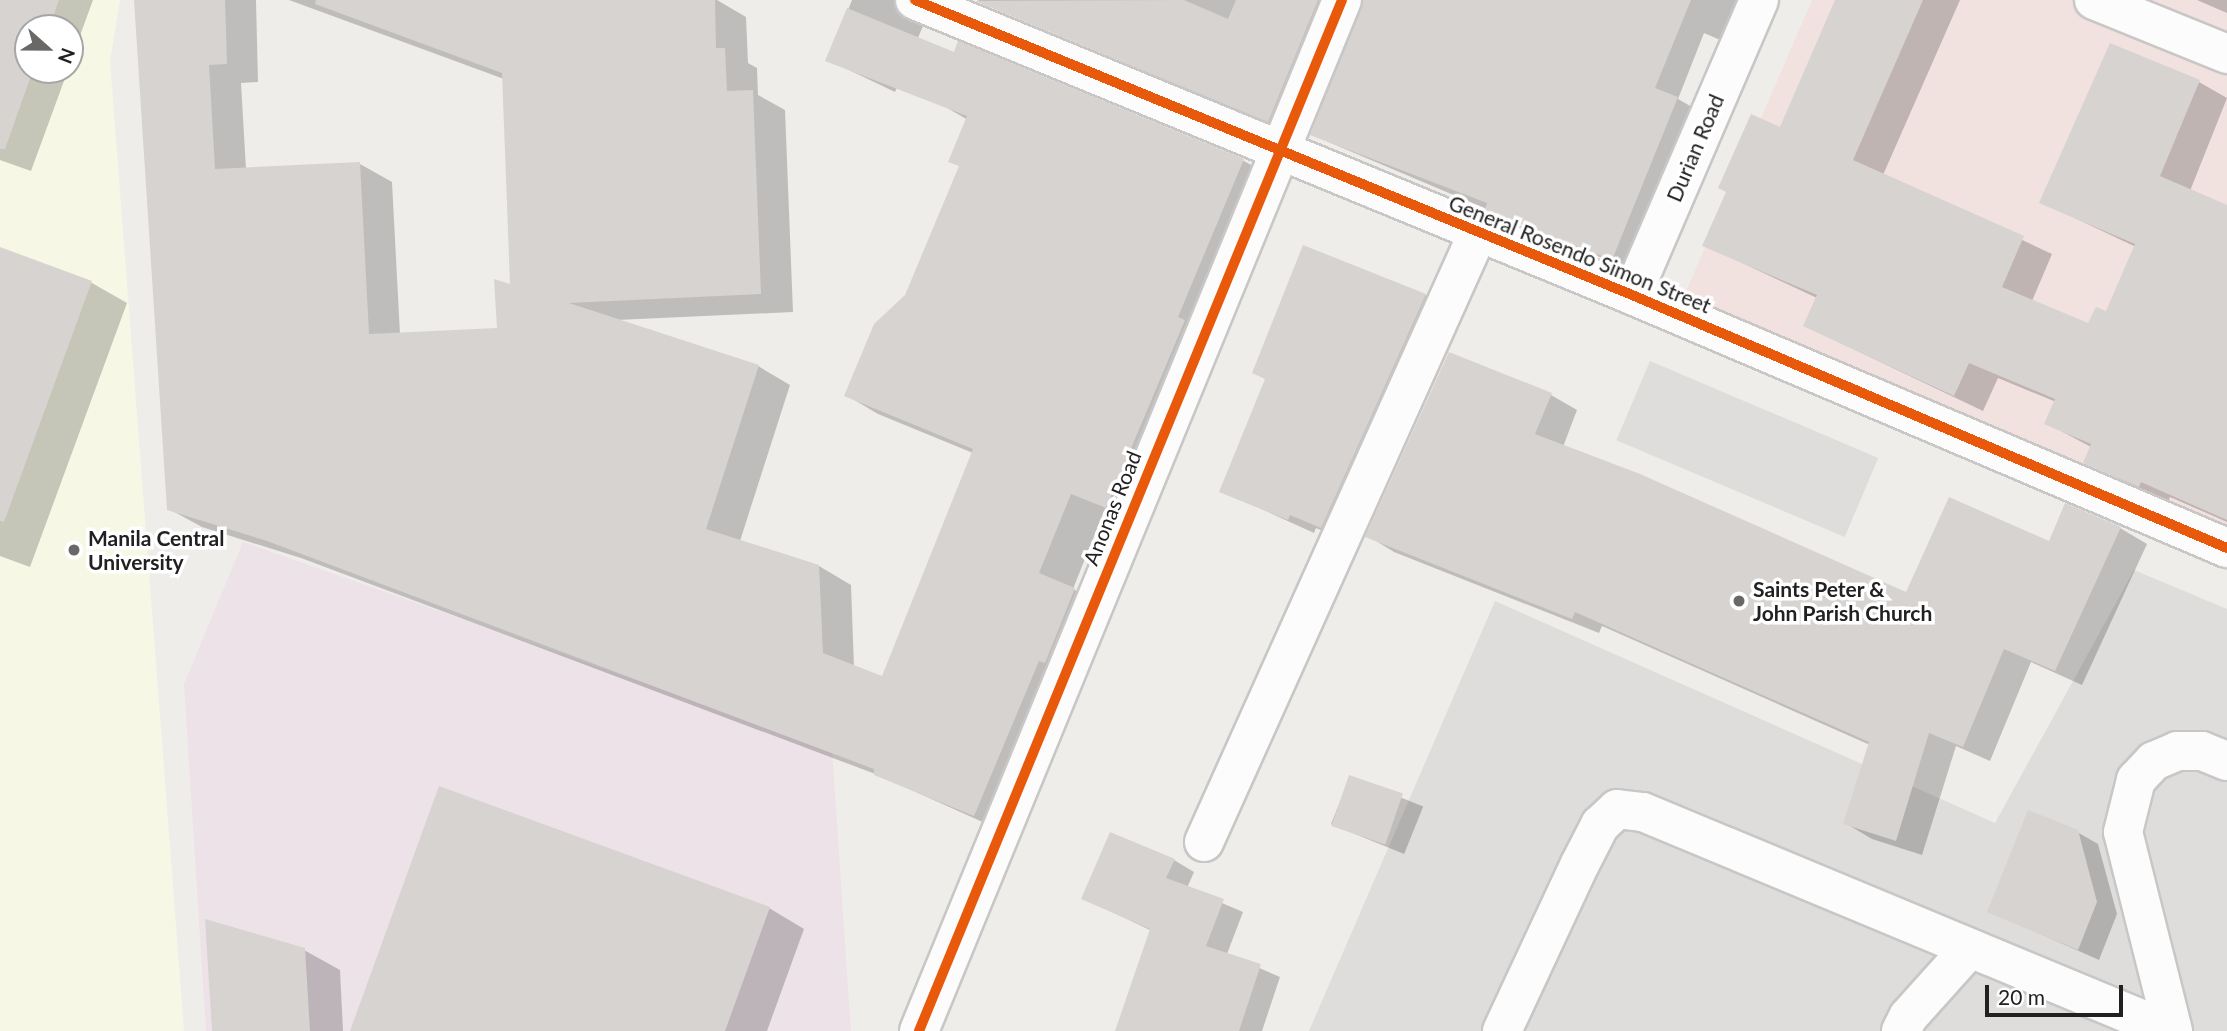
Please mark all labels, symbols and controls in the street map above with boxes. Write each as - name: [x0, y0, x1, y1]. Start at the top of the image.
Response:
- north arrow: [14, 14, 84, 84]
- text: N: [54, 45, 81, 67]
- street label: Durian Road: [1661, 90, 1729, 206]
- street label: General Rosendo Simon Street: [1445, 190, 1715, 318]
- street label: Anonas Road: [1078, 447, 1146, 569]
- place label: Manila Central University: [88, 525, 224, 575]
- marker: Manila Central University: [66, 542, 82, 558]
- place label: Saints Peter & John Parish Church: [1753, 576, 1932, 626]
- marker: Saints Peter & John Parish Church: [1731, 593, 1747, 609]
- scale bar: [1989, 972, 2127, 1016]
- text: 20 m: [1998, 984, 2045, 1009]

